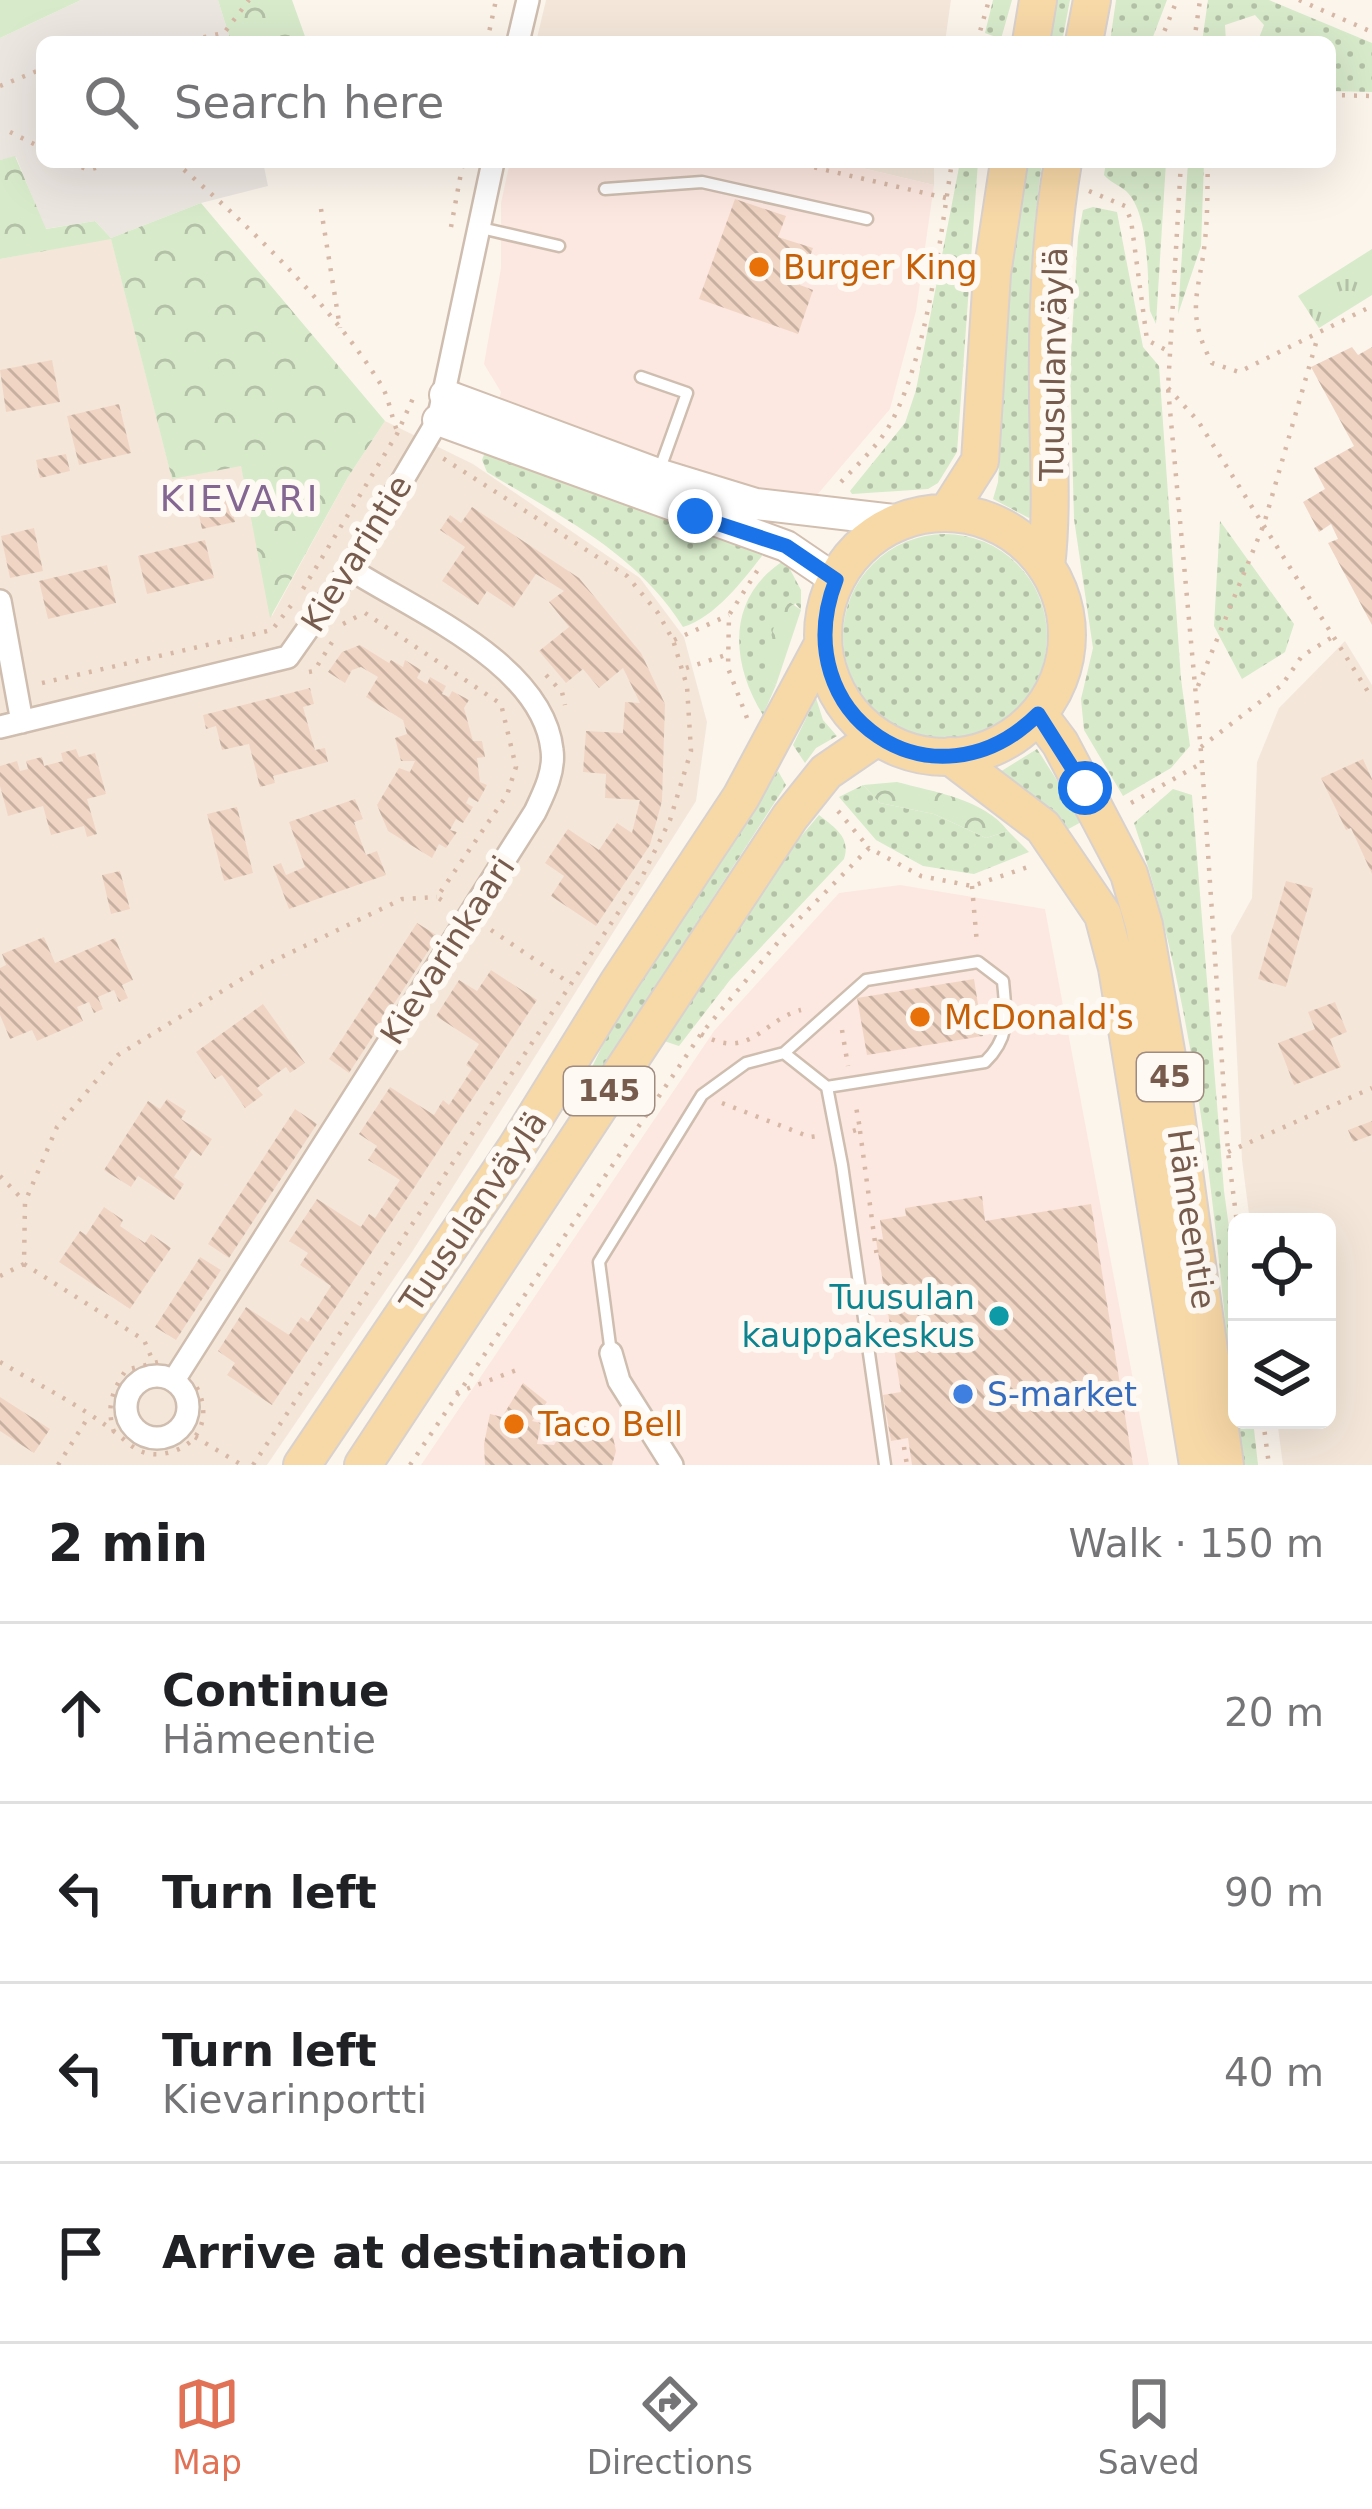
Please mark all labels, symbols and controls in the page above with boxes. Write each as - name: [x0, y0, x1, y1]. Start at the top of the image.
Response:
- search box: [36, 36, 1336, 168]
- icon: search: [78, 69, 144, 135]
- text: Search here: [174, 76, 444, 129]
- street label: Tuusulanväylä: [1032, 247, 1075, 482]
- place label: Burger King: [783, 248, 978, 287]
- marker: Burger King: [746, 254, 772, 280]
- street label: Kievarintie: [293, 468, 420, 639]
- district label: KIEVARI: [160, 478, 320, 519]
- route end: [668, 489, 722, 543]
- route start: [1058, 761, 1112, 815]
- street label: Kievarinkaari: [372, 849, 523, 1052]
- place label: McDonald's: [944, 998, 1134, 1037]
- marker: McDonald's: [907, 1004, 933, 1030]
- road number: 45: [1137, 1053, 1203, 1101]
- road number: 145: [564, 1067, 654, 1115]
- street label: Tuusulanväylä: [391, 1103, 555, 1320]
- street label: Hämeentie: [1160, 1127, 1223, 1311]
- map controls: [1228, 1213, 1336, 1429]
- button: locate: [1228, 1213, 1336, 1321]
- place label: Tuusulan kauppakeskus: [742, 1278, 975, 1355]
- marker: Tuusulan kauppakeskus: [986, 1303, 1012, 1329]
- button: layers: [1228, 1321, 1336, 1429]
- place label: S-market: [987, 1375, 1137, 1414]
- marker: S-market: [950, 1381, 976, 1407]
- place label: Taco Bell: [537, 1405, 683, 1444]
- marker: Taco Bell: [501, 1411, 527, 1437]
- text: 2 min: [48, 1514, 208, 1573]
- text: Walk · 150 m: [1069, 1521, 1324, 1566]
- text: Continue: [162, 1664, 390, 1717]
- icon: ahead: [48, 1680, 114, 1746]
- text: 20 m: [1224, 1690, 1324, 1735]
- text: Hämeentie: [162, 1717, 376, 1762]
- icon: left: [48, 1860, 114, 1926]
- text: Turn left: [162, 1866, 377, 1919]
- text: 90 m: [1224, 1870, 1324, 1915]
- text: Turn left: [162, 2024, 377, 2077]
- icon: left: [48, 2040, 114, 2106]
- text: 40 m: [1224, 2050, 1324, 2095]
- text: Kievarinportti: [162, 2077, 427, 2122]
- icon: arrive: [48, 2220, 114, 2286]
- text: Arrive at destination: [162, 2226, 688, 2279]
- tab: Map: [172, 2371, 242, 2482]
- tab: Directions: [587, 2371, 753, 2482]
- tab: Saved: [1098, 2371, 1200, 2482]

